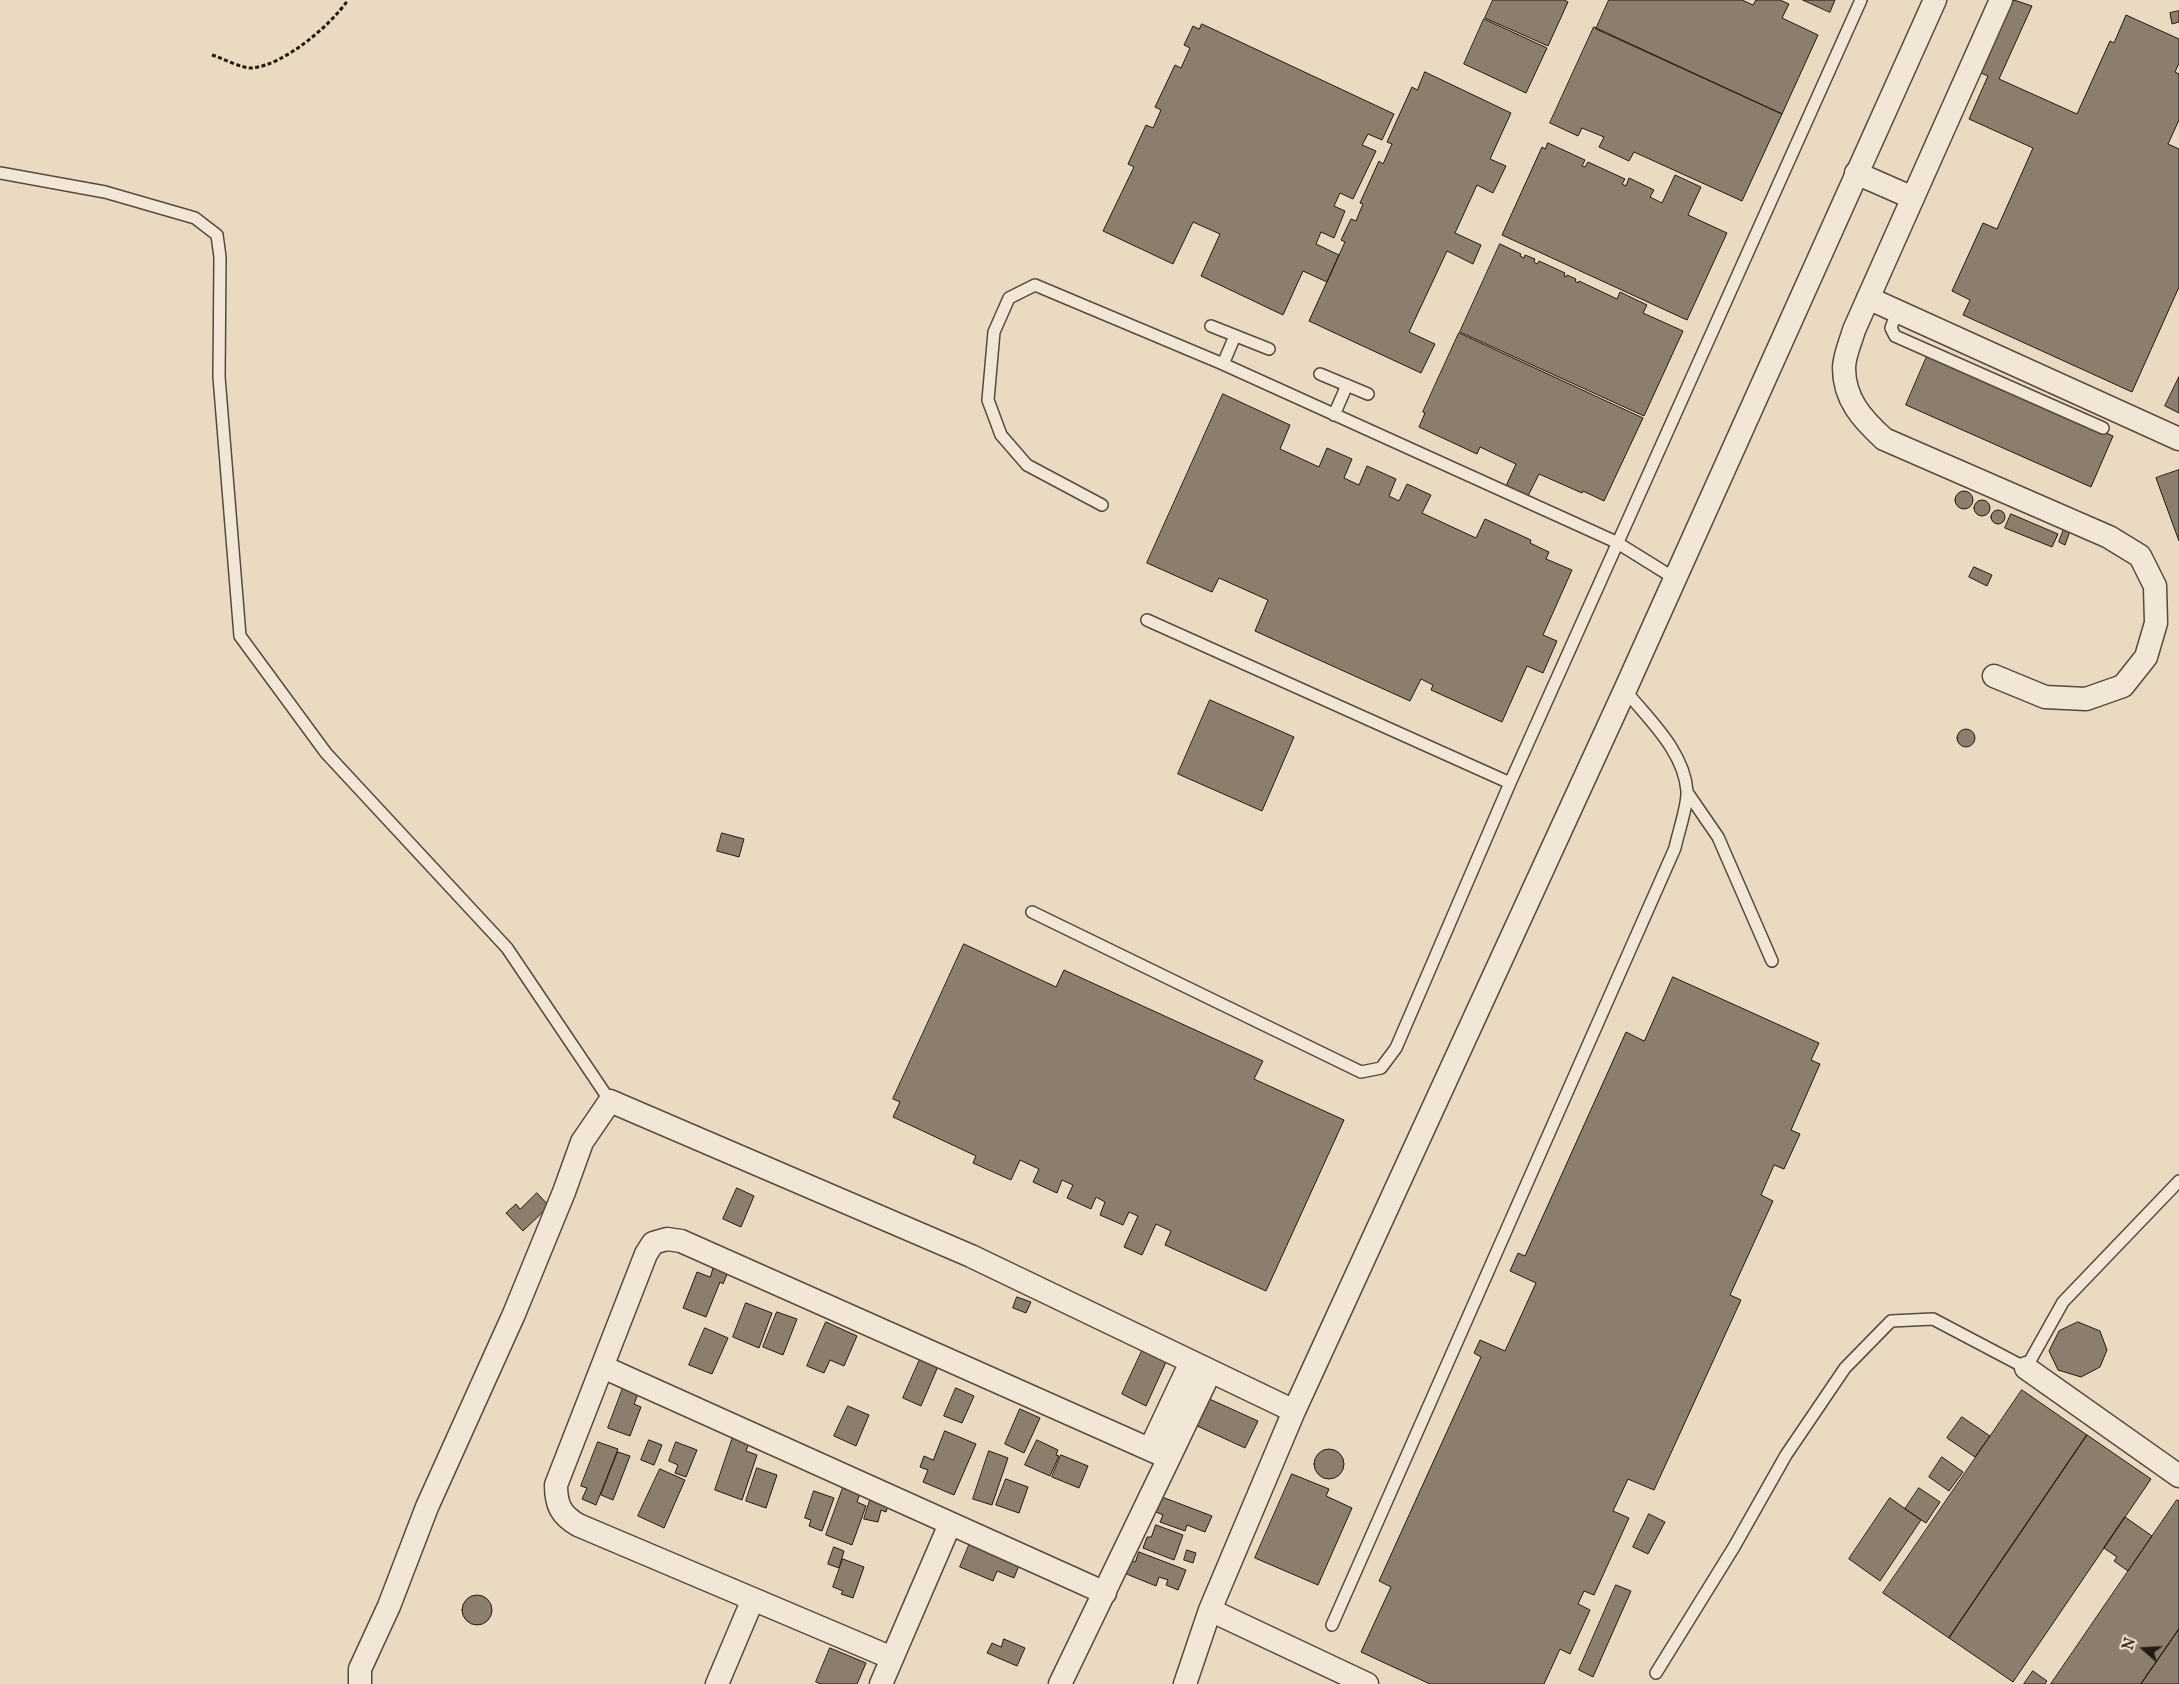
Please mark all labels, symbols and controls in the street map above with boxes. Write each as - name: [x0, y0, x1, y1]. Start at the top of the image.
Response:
- north arrow: [2119, 1624, 2169, 1674]
- text: N: [2119, 1636, 2139, 1652]

